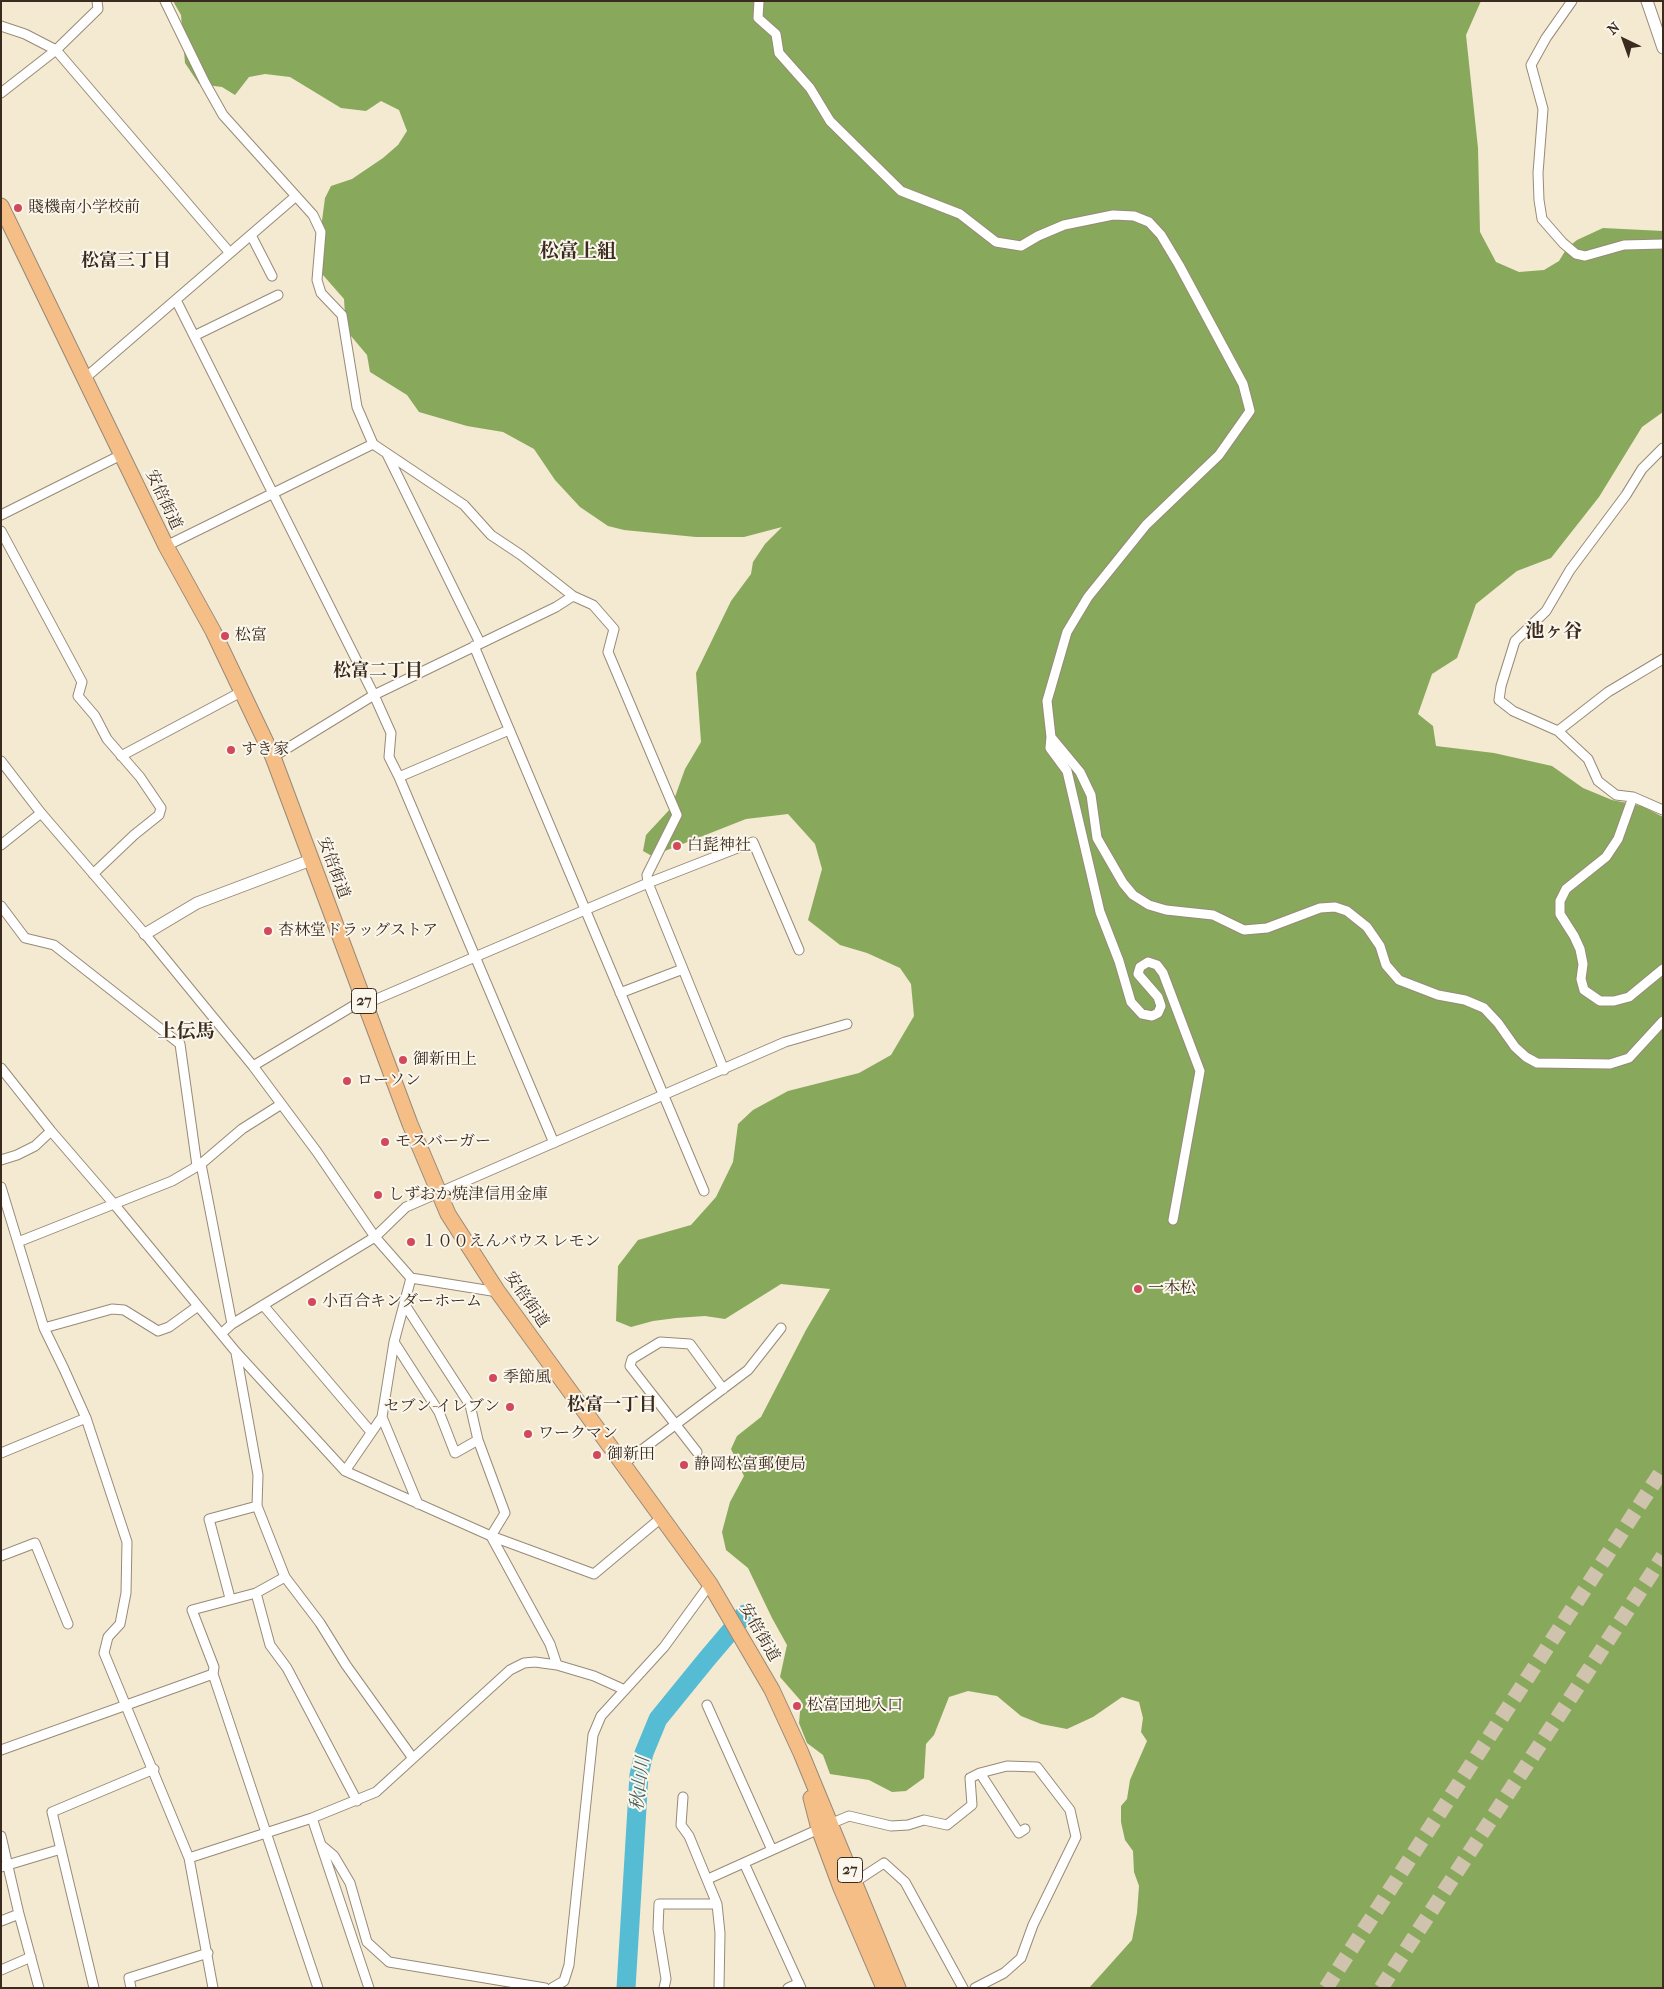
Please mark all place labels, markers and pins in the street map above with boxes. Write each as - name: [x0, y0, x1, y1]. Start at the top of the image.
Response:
- place label: 賤機南小学校前: [28, 198, 140, 218]
- marker: 賤機南小学校前: [12, 202, 24, 214]
- place label: 松富: [235, 626, 267, 646]
- marker: 松富: [219, 630, 231, 642]
- place label: すき家: [241, 740, 289, 760]
- marker: すき家: [225, 744, 237, 756]
- place label: 白髭神社: [687, 836, 751, 856]
- marker: 白髭神社: [671, 840, 683, 852]
- place label: 杏林堂ドラッグストア: [278, 921, 438, 941]
- marker: 杏林堂ドラッグストア: [262, 925, 274, 937]
- place label: 御新田上: [413, 1050, 477, 1070]
- marker: 御新田上: [397, 1054, 409, 1066]
- place label: ローソン: [357, 1071, 421, 1091]
- marker: ローソン: [341, 1075, 353, 1087]
- place label: モスバーガー: [395, 1132, 491, 1152]
- marker: モスバーガー: [379, 1136, 391, 1148]
- place label: しずおか焼津信用金庫: [388, 1185, 548, 1205]
- marker: しずおか焼津信用金庫: [372, 1189, 384, 1201]
- place label: １００えんバウス レモン: [421, 1232, 600, 1252]
- marker: １００えんバウス レモン: [405, 1236, 417, 1248]
- place label: 一本松: [1148, 1279, 1196, 1299]
- marker: 一本松: [1132, 1283, 1144, 1295]
- place label: 小百合キンダーホーム: [322, 1292, 482, 1312]
- marker: 小百合キンダーホーム: [306, 1296, 318, 1308]
- place label: 季節風: [503, 1368, 551, 1388]
- marker: 季節風: [487, 1372, 499, 1384]
- place label: セブン-イレブン: [384, 1397, 500, 1417]
- marker: セブン-イレブン: [504, 1401, 516, 1413]
- place label: ワークマン: [538, 1424, 618, 1444]
- marker: ワークマン: [522, 1428, 534, 1440]
- place label: 御新田: [607, 1445, 655, 1465]
- marker: 御新田: [591, 1449, 603, 1461]
- place label: 静岡松富郵便局: [694, 1455, 806, 1475]
- marker: 静岡松富郵便局: [678, 1459, 690, 1471]
- place label: 松富団地入口: [807, 1696, 903, 1716]
- marker: 松富団地入口: [791, 1700, 803, 1712]

